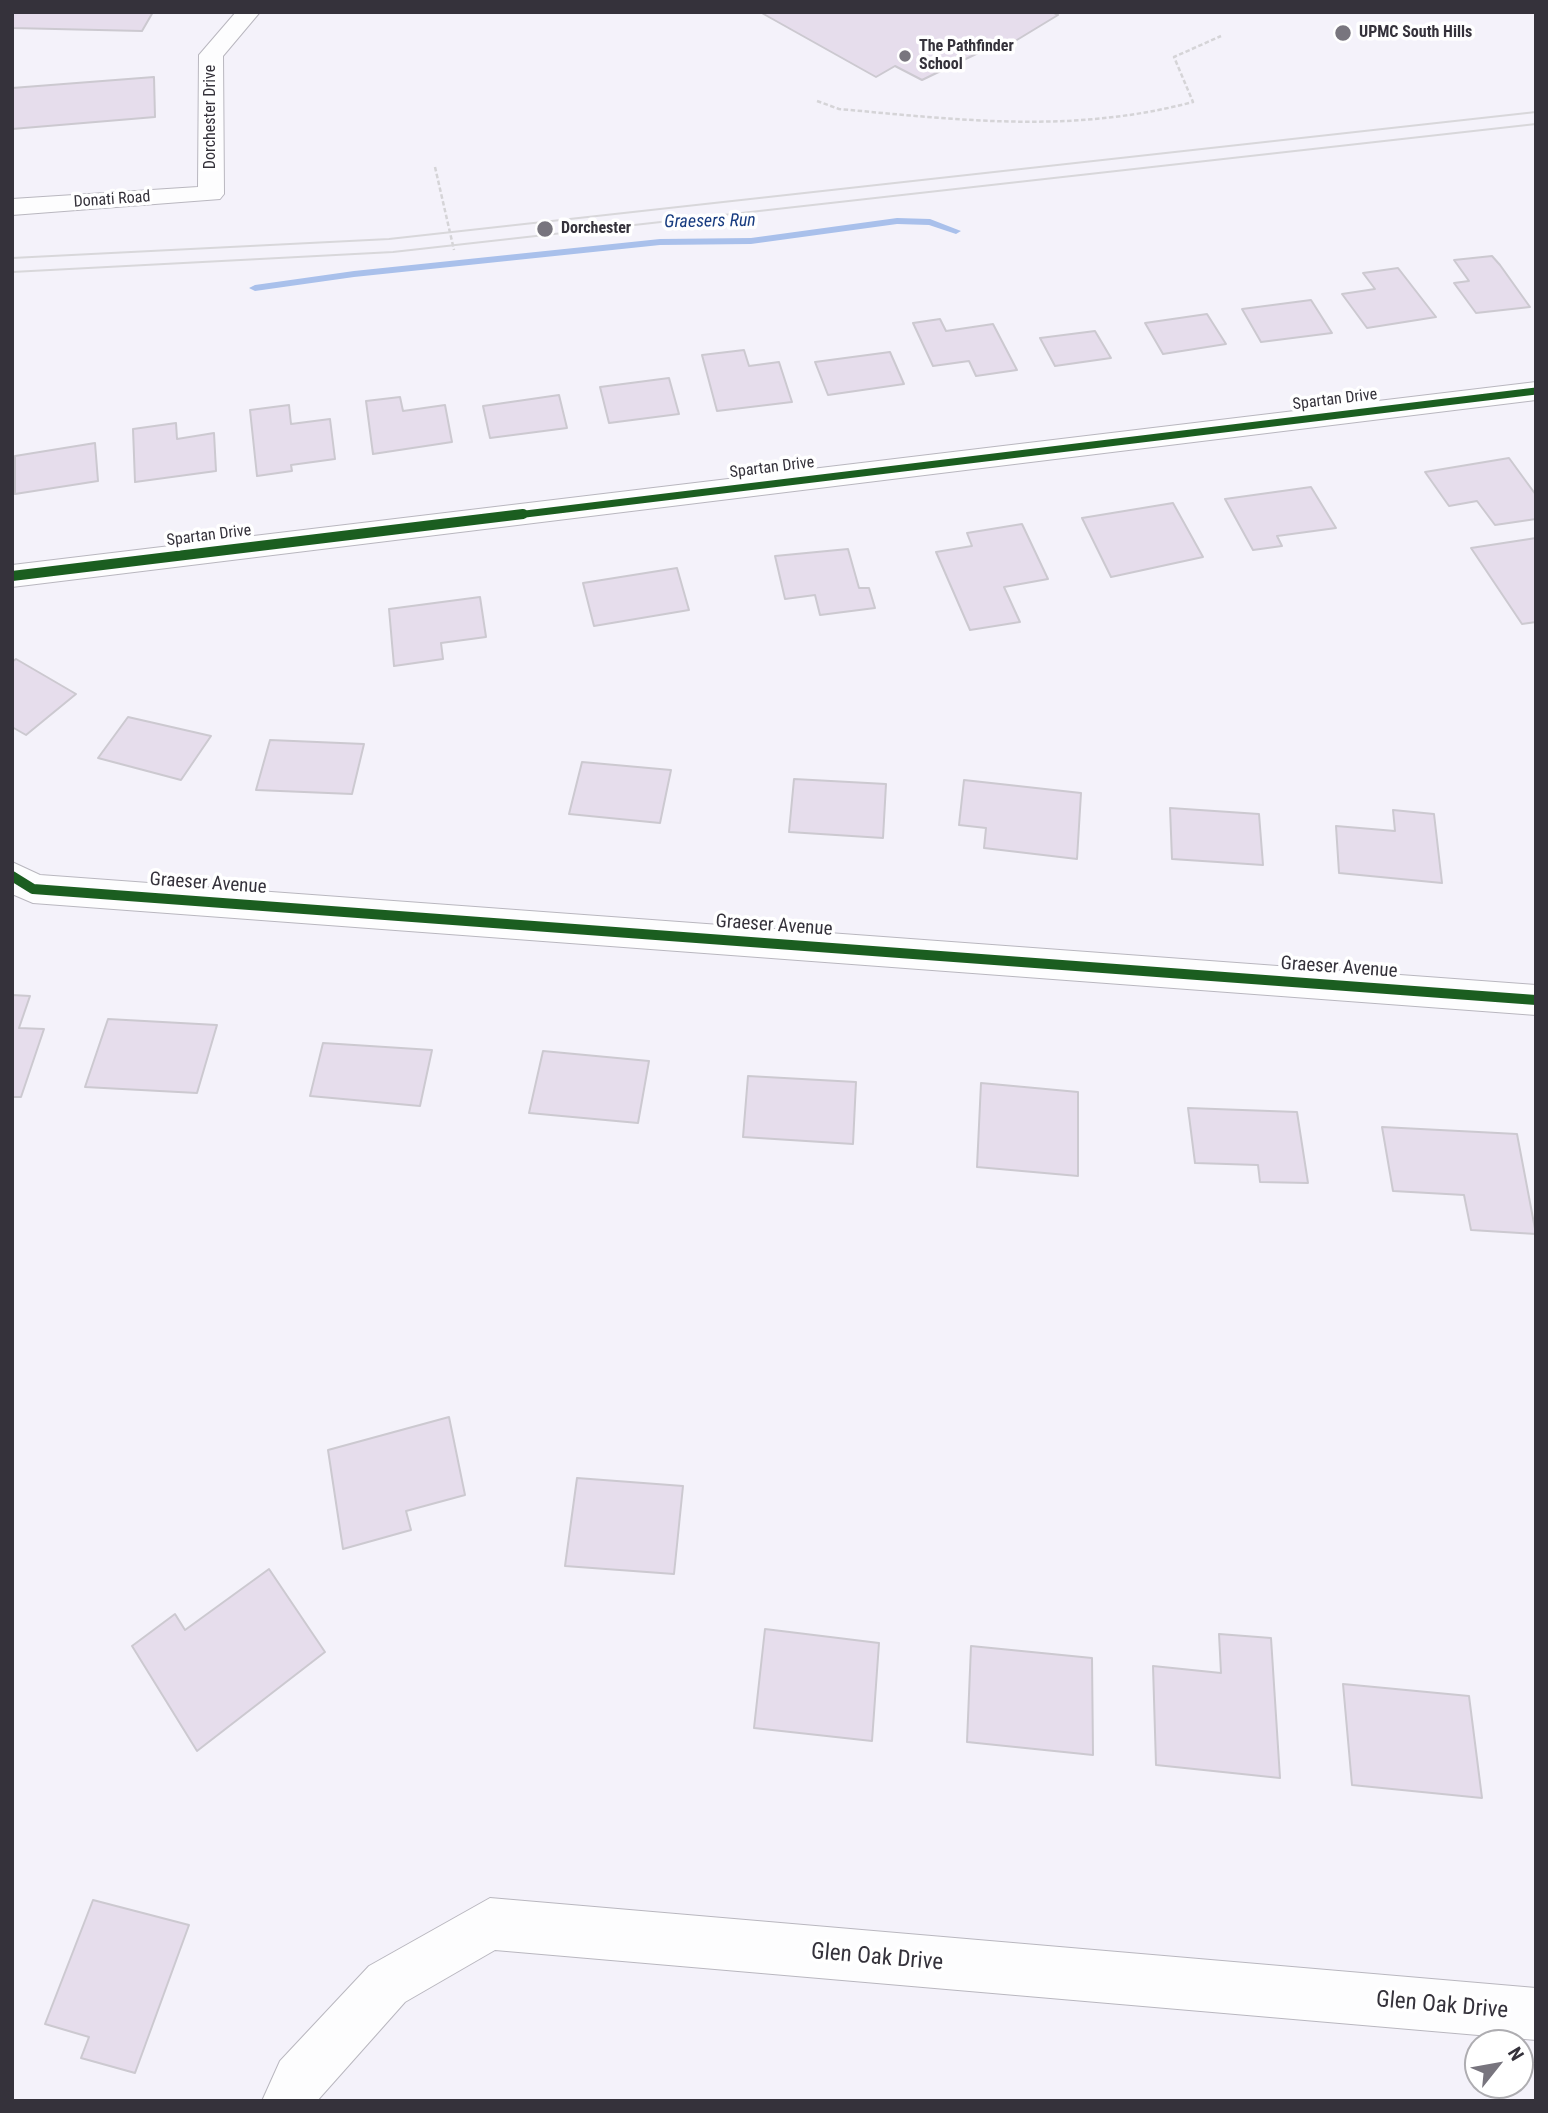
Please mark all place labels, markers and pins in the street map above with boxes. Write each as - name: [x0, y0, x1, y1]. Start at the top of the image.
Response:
- marker: UPMC South Hills: [1333, 23, 1353, 43]
- place label: UPMC South Hills: [1359, 23, 1472, 43]
- place label: The Pathfinder School: [919, 37, 1014, 75]
- marker: The Pathfinder School: [897, 48, 913, 64]
- marker: Dorchester: [535, 219, 555, 239]
- place label: Dorchester: [561, 219, 631, 239]

